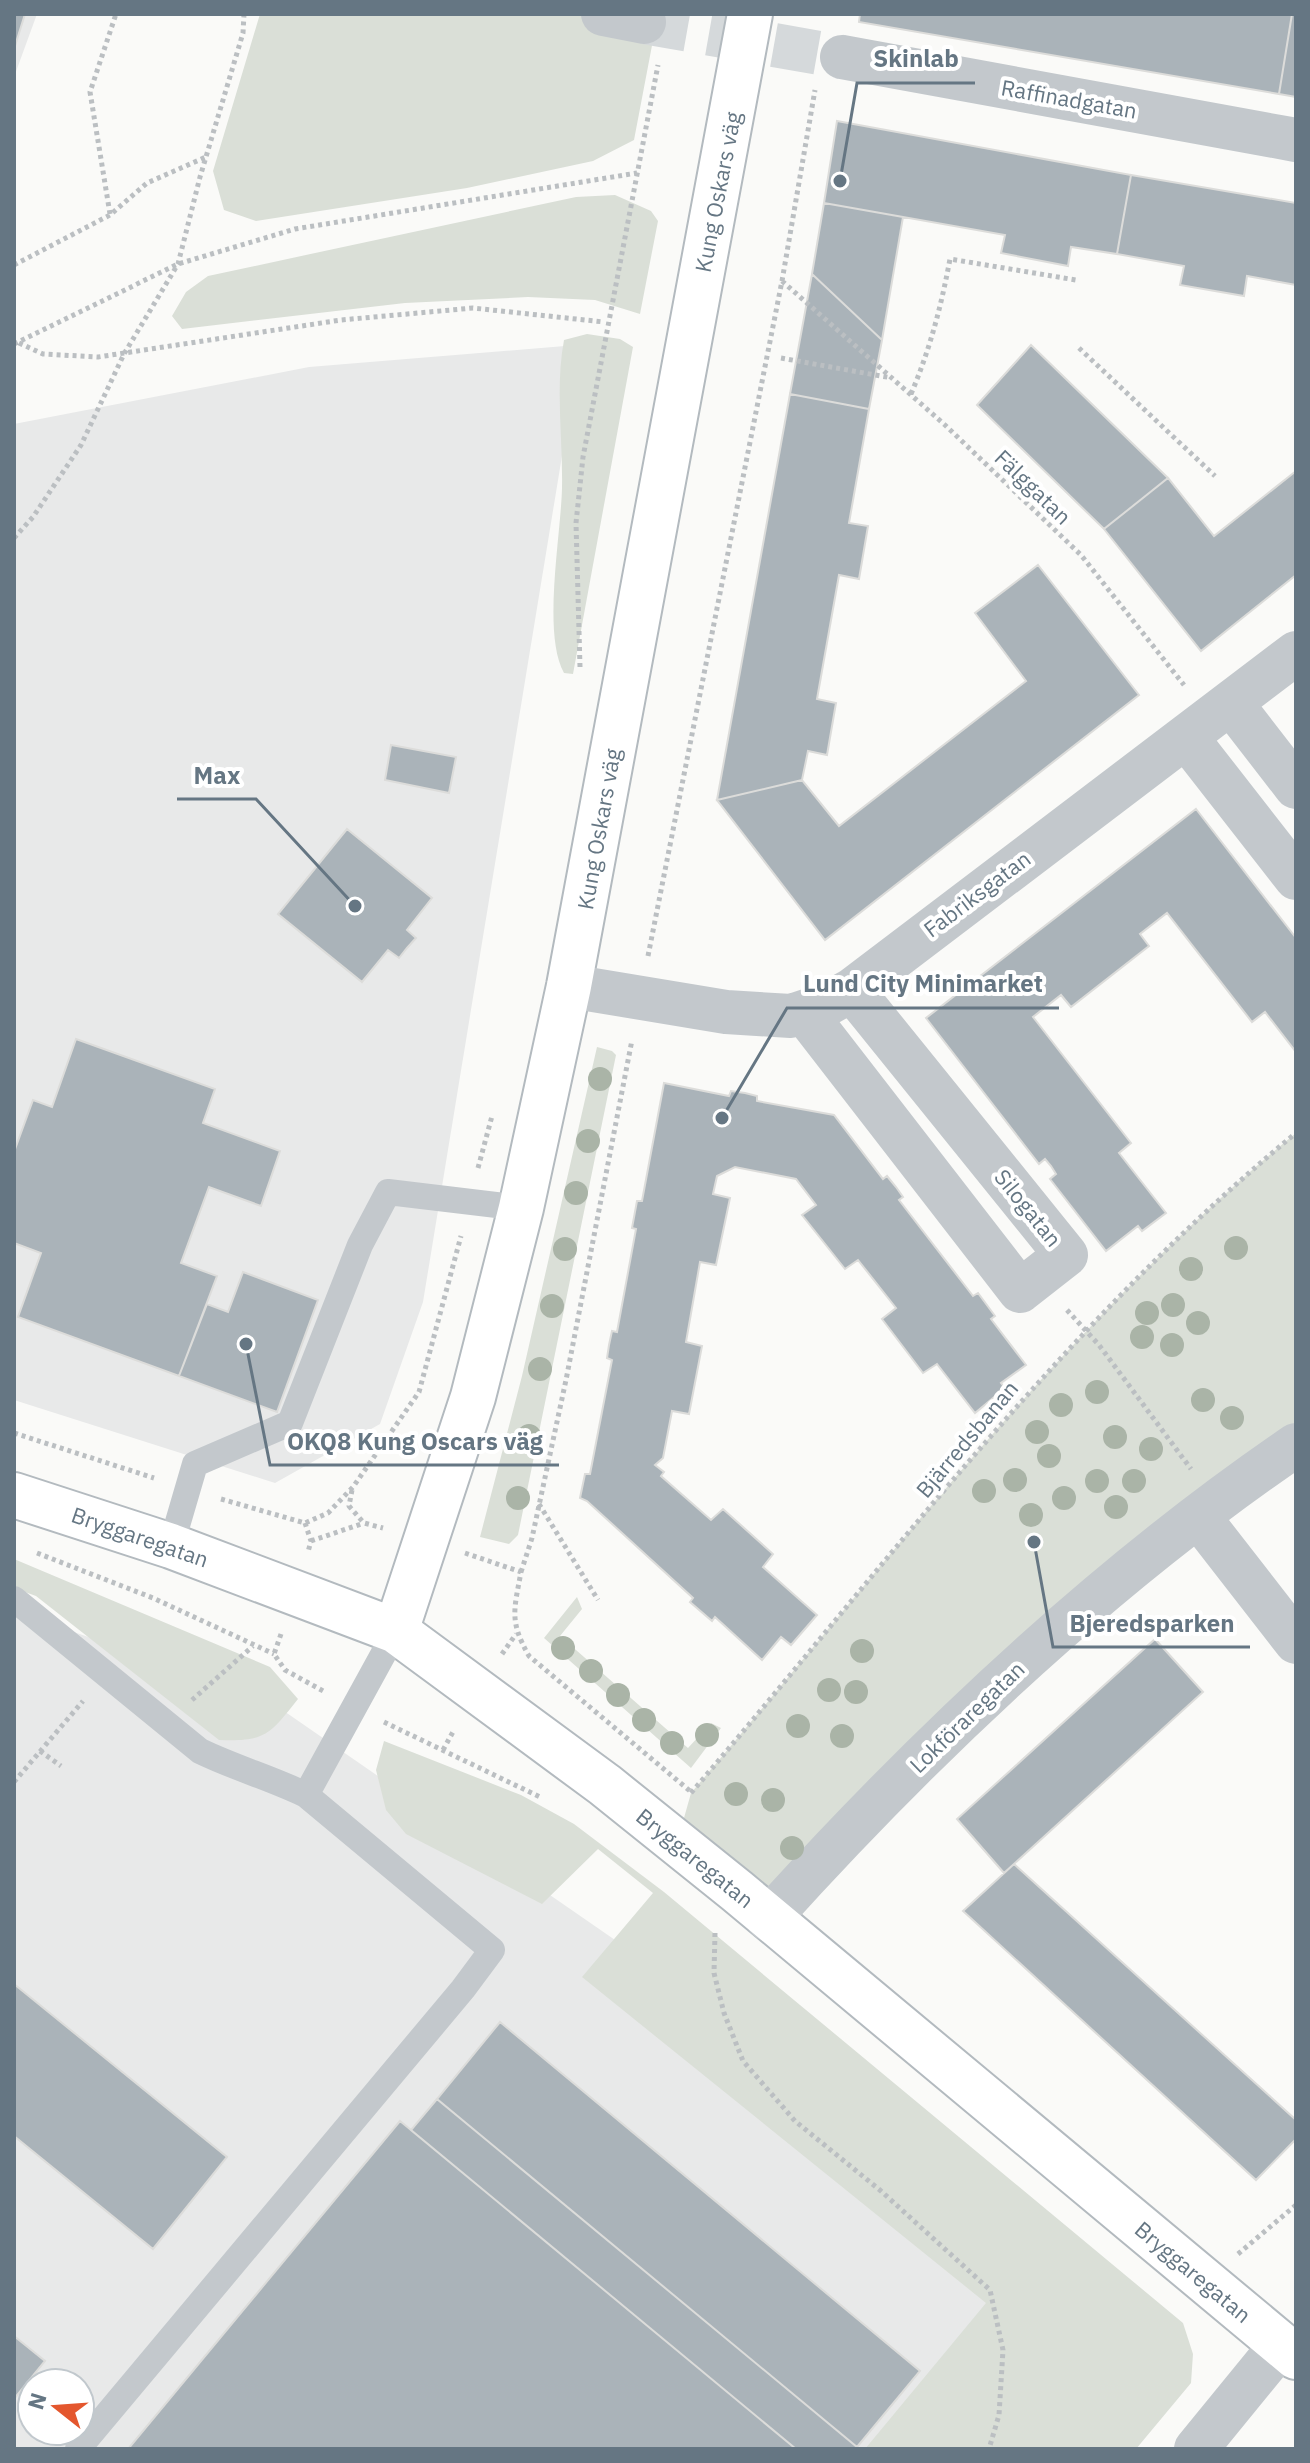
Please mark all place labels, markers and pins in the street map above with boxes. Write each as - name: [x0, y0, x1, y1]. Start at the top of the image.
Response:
- callout: Skinlab: [857, 35, 975, 83]
- callout: Max: [177, 751, 256, 799]
- callout: Lund City Minimarket: [787, 960, 1059, 1008]
- callout: OKQ8 Kung Oscars väg: [270, 1417, 559, 1465]
- callout: Bjeredsparken: [1053, 1599, 1250, 1647]

